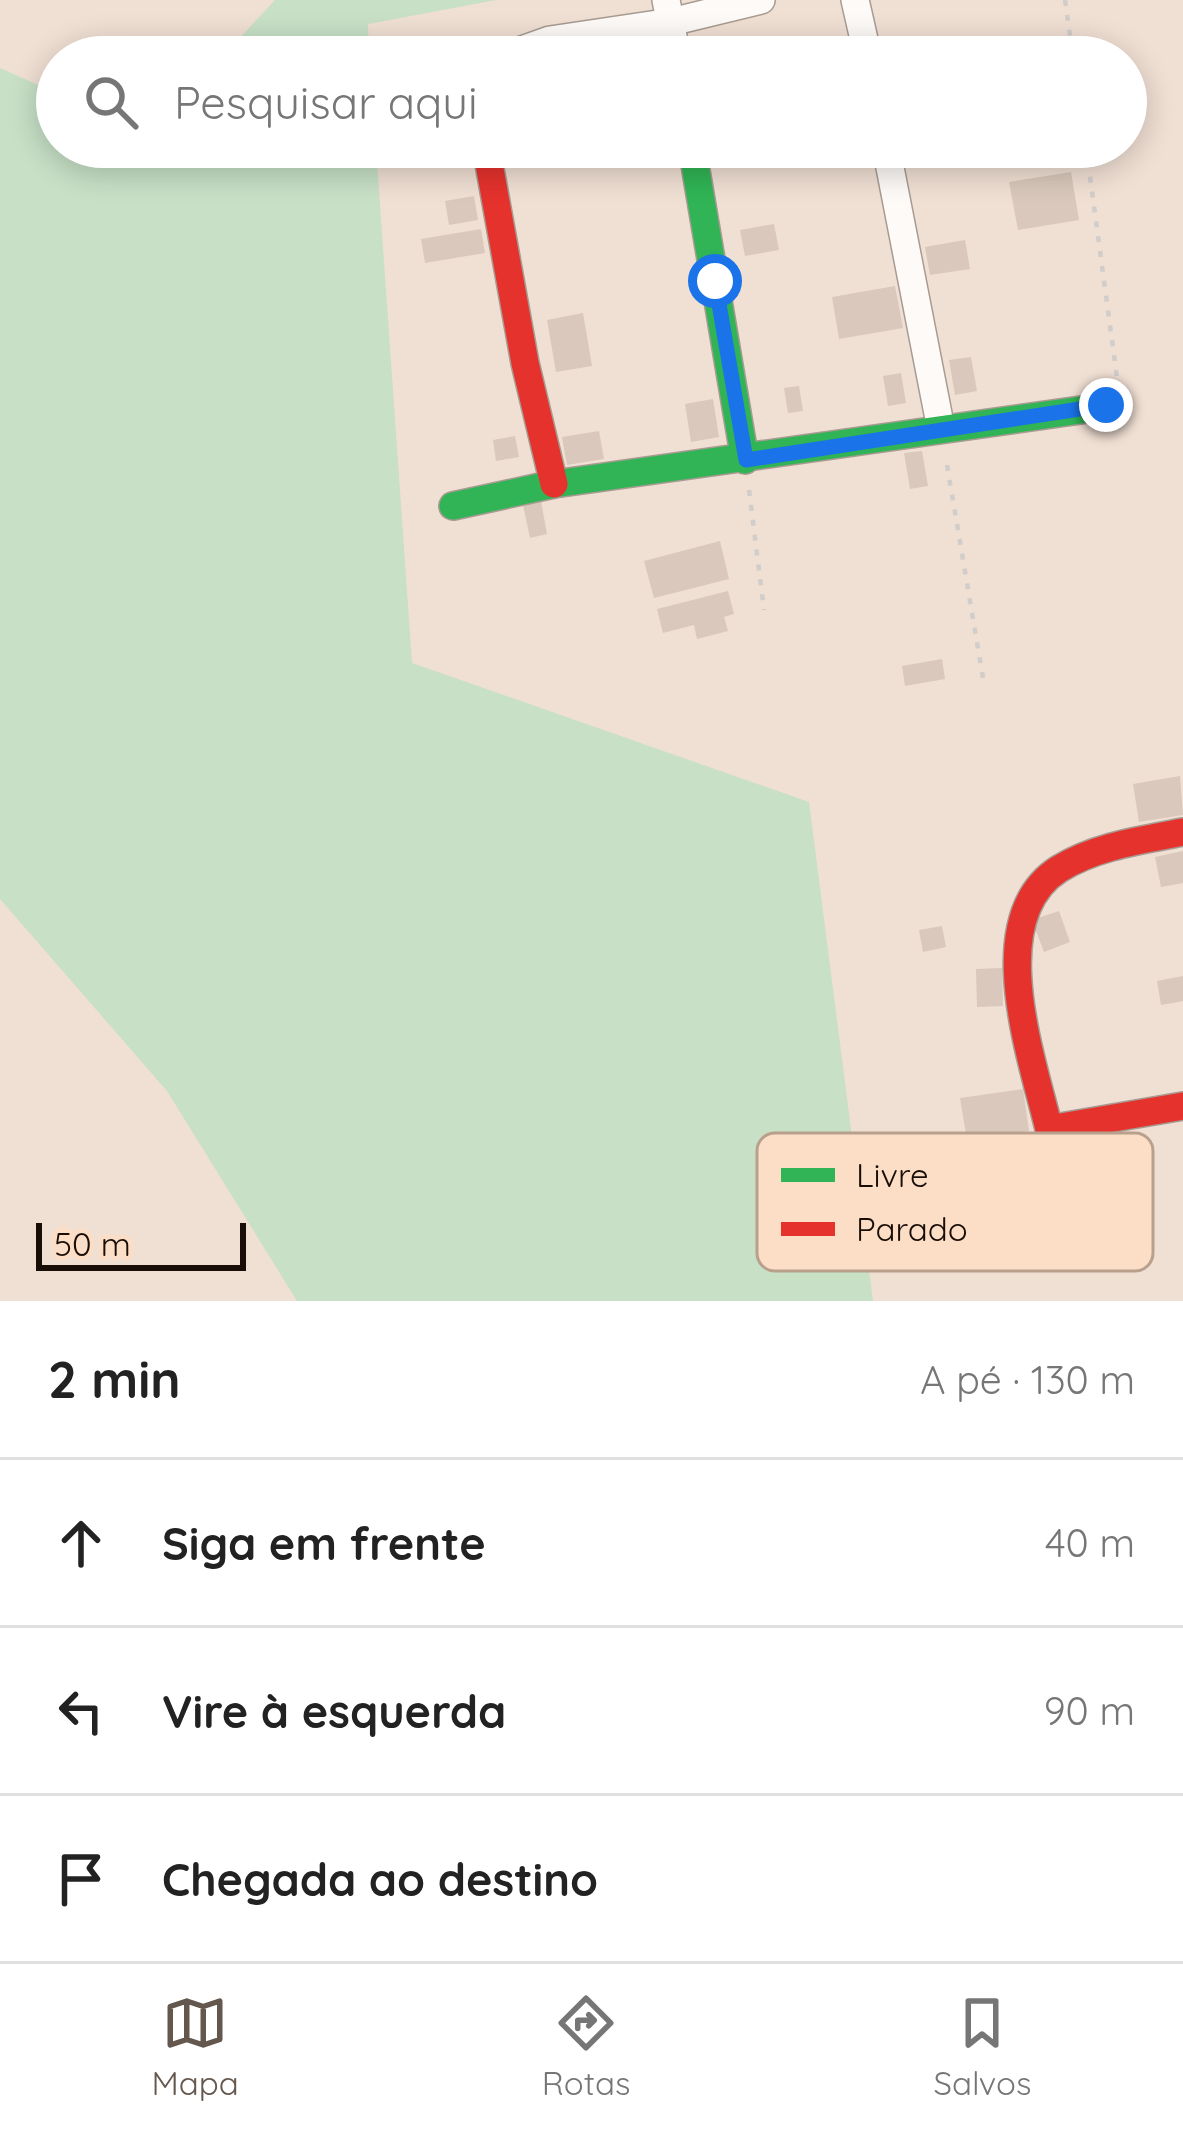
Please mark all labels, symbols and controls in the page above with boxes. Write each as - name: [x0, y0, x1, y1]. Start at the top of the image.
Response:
- search box: [36, 36, 1147, 168]
- icon: search: [78, 69, 144, 135]
- text: Pesquisar aqui: [174, 74, 478, 130]
- route start: [688, 254, 742, 308]
- route end: [1079, 378, 1133, 432]
- legend: [757, 1133, 1153, 1271]
- text: Livre: [856, 1154, 929, 1195]
- text: Parado: [856, 1208, 968, 1249]
- scale bar: [36, 1217, 246, 1270]
- text: 50 m: [54, 1223, 131, 1264]
- text: 2 min: [48, 1347, 181, 1411]
- text: A pé · 130 m: [920, 1355, 1135, 1404]
- icon: ahead: [48, 1510, 114, 1576]
- text: Siga em frente: [162, 1515, 486, 1571]
- text: 40 m: [1045, 1518, 1135, 1567]
- icon: left: [48, 1678, 114, 1744]
- text: Vire à esquerda: [162, 1683, 506, 1739]
- text: 90 m: [1044, 1686, 1135, 1735]
- icon: arrive: [48, 1846, 114, 1912]
- text: Chegada ao destino: [162, 1851, 598, 1907]
- tab: Mapa: [152, 1990, 239, 2103]
- tab: Rotas: [542, 1990, 630, 2103]
- tab: Salvos: [933, 1990, 1031, 2103]

